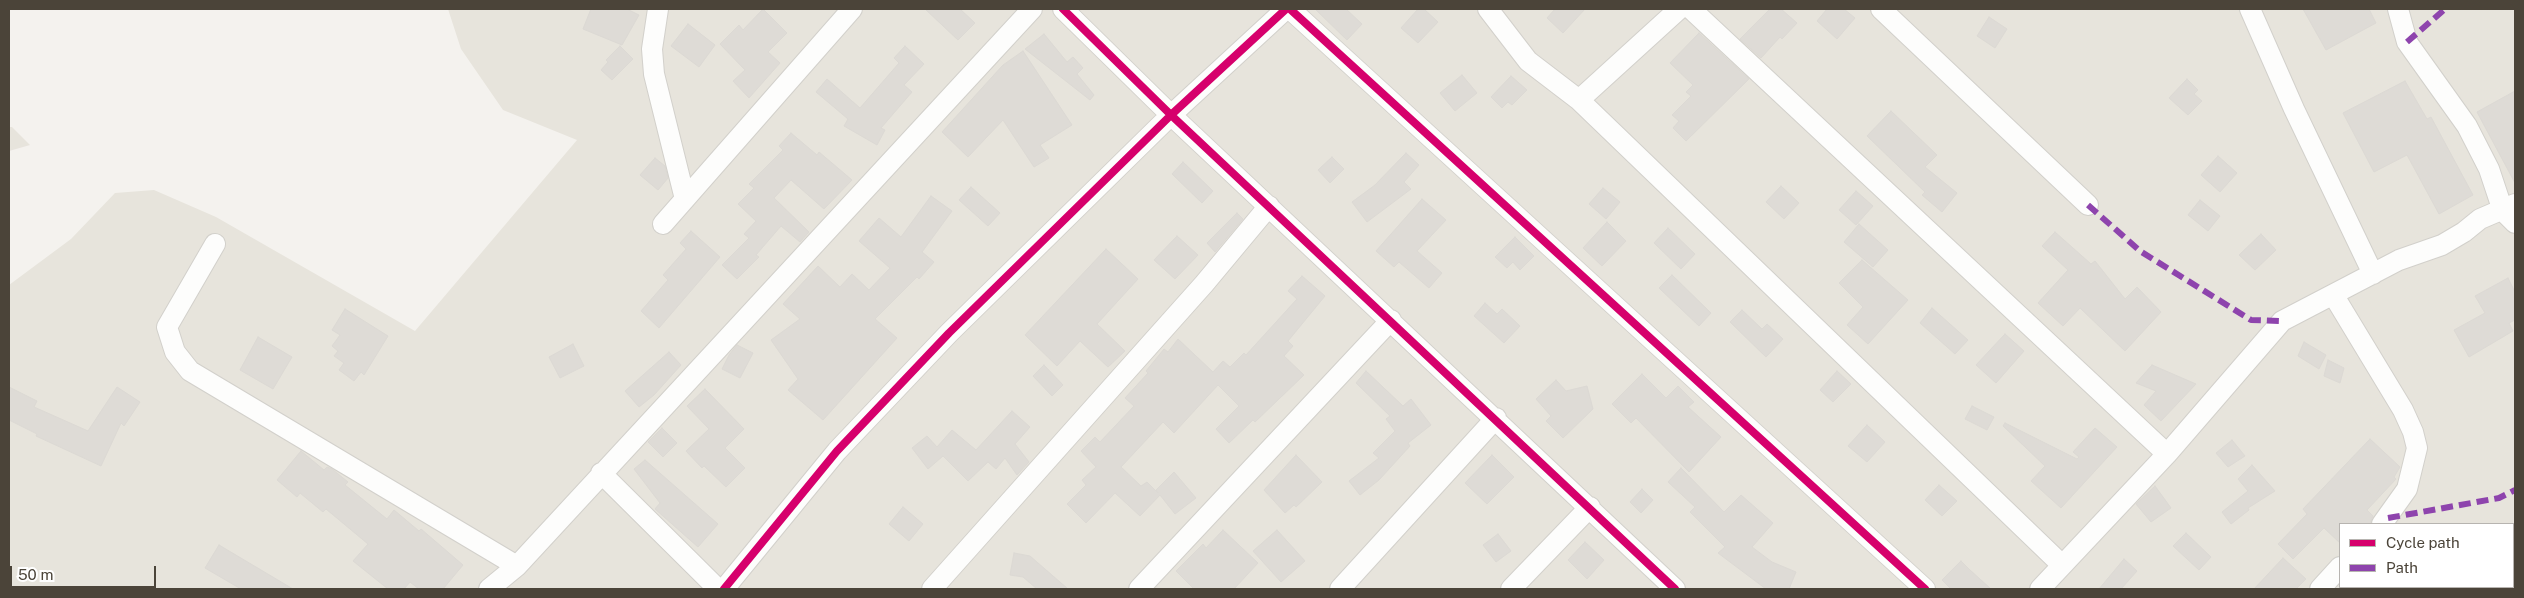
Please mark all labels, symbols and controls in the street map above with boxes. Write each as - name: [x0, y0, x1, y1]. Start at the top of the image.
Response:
- legend: [2339, 523, 2514, 588]
- text: Cycle path: [2386, 534, 2460, 551]
- scale bar: [12, 556, 159, 588]
- text: Path: [2386, 559, 2418, 576]
- text: 50 m: [18, 566, 53, 583]

